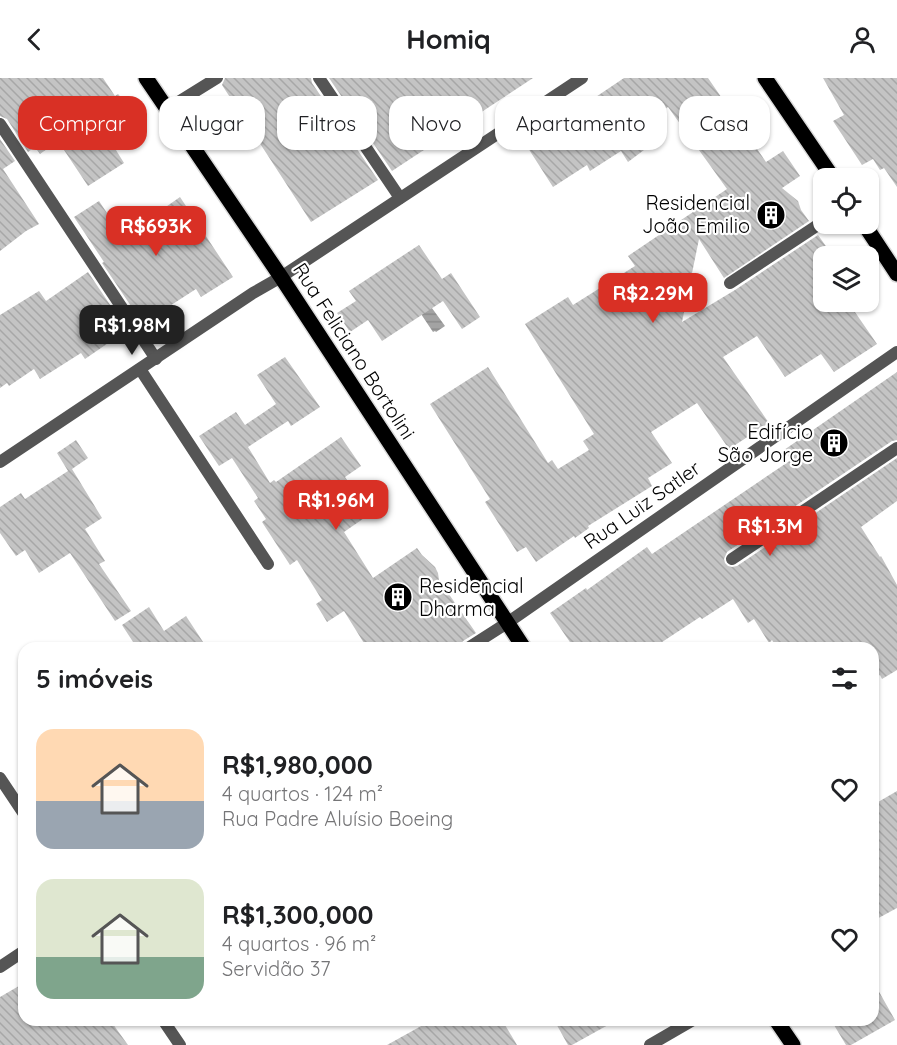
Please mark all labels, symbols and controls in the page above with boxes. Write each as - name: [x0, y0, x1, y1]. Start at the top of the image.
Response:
- text: Homiq: [406, 22, 491, 56]
- icon: back: [18, 23, 51, 56]
- icon: person: [846, 23, 879, 56]
- chip: Comprar: [18, 96, 147, 150]
- chip: Alugar: [159, 96, 265, 150]
- chip: Filtros: [277, 96, 377, 150]
- chip: Novo: [389, 96, 483, 150]
- chip: Apartamento: [495, 96, 667, 150]
- chip: Casa: [679, 96, 770, 150]
- map controls: [813, 168, 879, 312]
- button: locate: [813, 168, 879, 234]
- place label: Residencial João Emilio: [642, 190, 750, 238]
- building icon: Residencial João Emilio: [755, 199, 787, 231]
- pin: R$693K: [107, 206, 205, 257]
- text: R$693K: [120, 213, 192, 238]
- button: layers: [813, 246, 879, 312]
- street label: Rua Feliciano Bortolini: [288, 258, 421, 444]
- pin: R$2.29M: [598, 273, 708, 324]
- text: R$2.29M: [612, 280, 694, 305]
- pin: R$1.98M: [77, 305, 187, 356]
- text: R$1.98M: [93, 312, 171, 337]
- place label: Edifício São Jorge: [718, 419, 813, 467]
- building icon: Edifício São Jorge: [818, 427, 850, 459]
- street label: Rua Luiz Satler: [578, 455, 705, 554]
- pin: R$1.96M: [281, 480, 391, 531]
- text: R$1.96M: [297, 487, 375, 512]
- pin: R$1.3M: [721, 506, 819, 557]
- text: R$1.3M: [737, 513, 803, 538]
- place label: Residencial Dharma: [419, 573, 524, 621]
- building icon: Residencial Dharma: [382, 581, 414, 613]
- text: 5 imóveis: [36, 662, 153, 695]
- icon: filters: [828, 662, 861, 695]
- text: R$1,980,000: [222, 748, 373, 781]
- icon: home: [84, 753, 156, 825]
- icon: heart: [828, 773, 861, 806]
- text: 4 quartos · 124 m²: [222, 781, 383, 806]
- text: Rua Padre Aluísio Boeing: [222, 806, 453, 831]
- text: R$1,300,000: [222, 898, 374, 931]
- icon: home: [84, 903, 156, 975]
- icon: heart: [828, 923, 861, 956]
- text: 4 quartos · 96 m²: [222, 931, 376, 956]
- text: Servidão 37: [222, 956, 331, 981]

